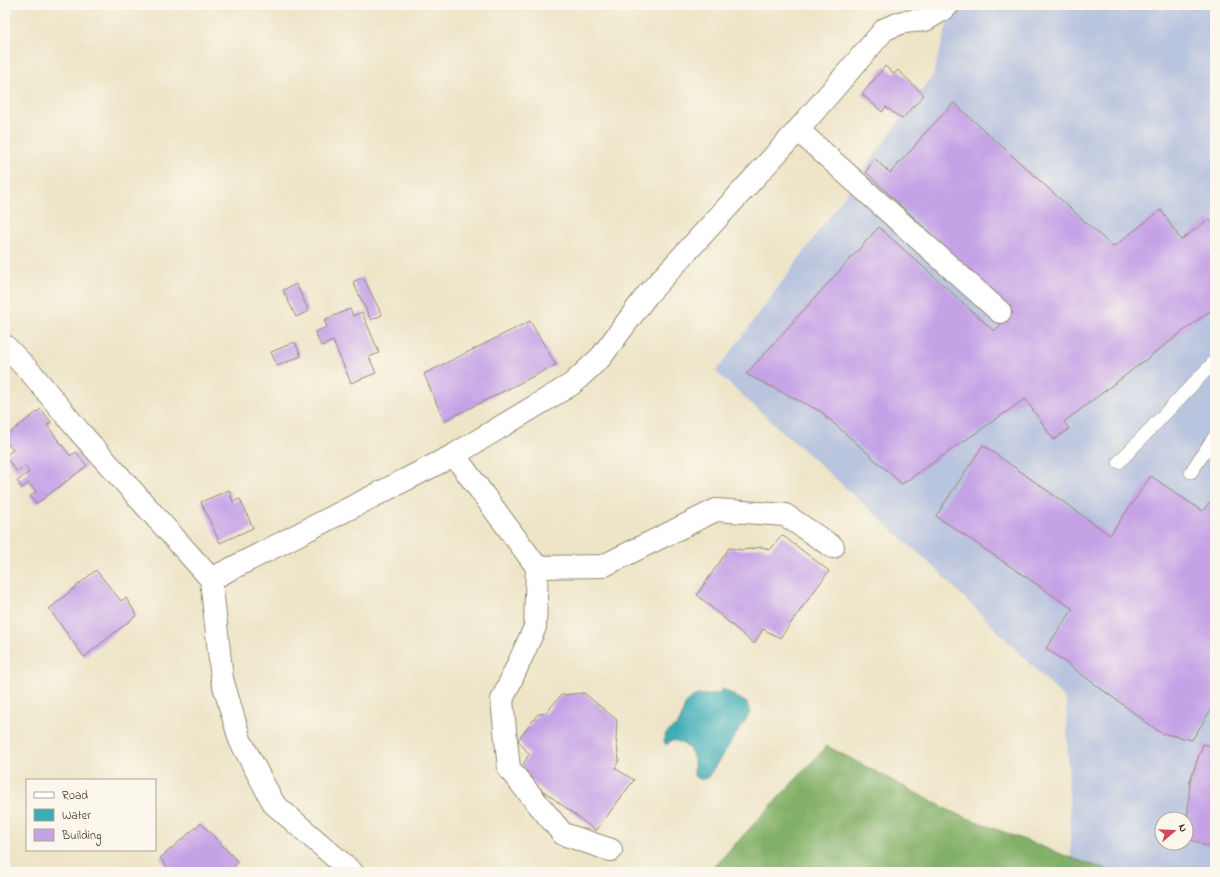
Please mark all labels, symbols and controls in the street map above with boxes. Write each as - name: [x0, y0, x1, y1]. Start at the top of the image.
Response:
- legend: [26, 779, 156, 851]
- text: Road: [62, 787, 88, 805]
- text: Water: [62, 807, 91, 825]
- north arrow: [1154, 811, 1194, 851]
- text: N: [1174, 822, 1191, 834]
- text: Building: [61, 827, 101, 846]

